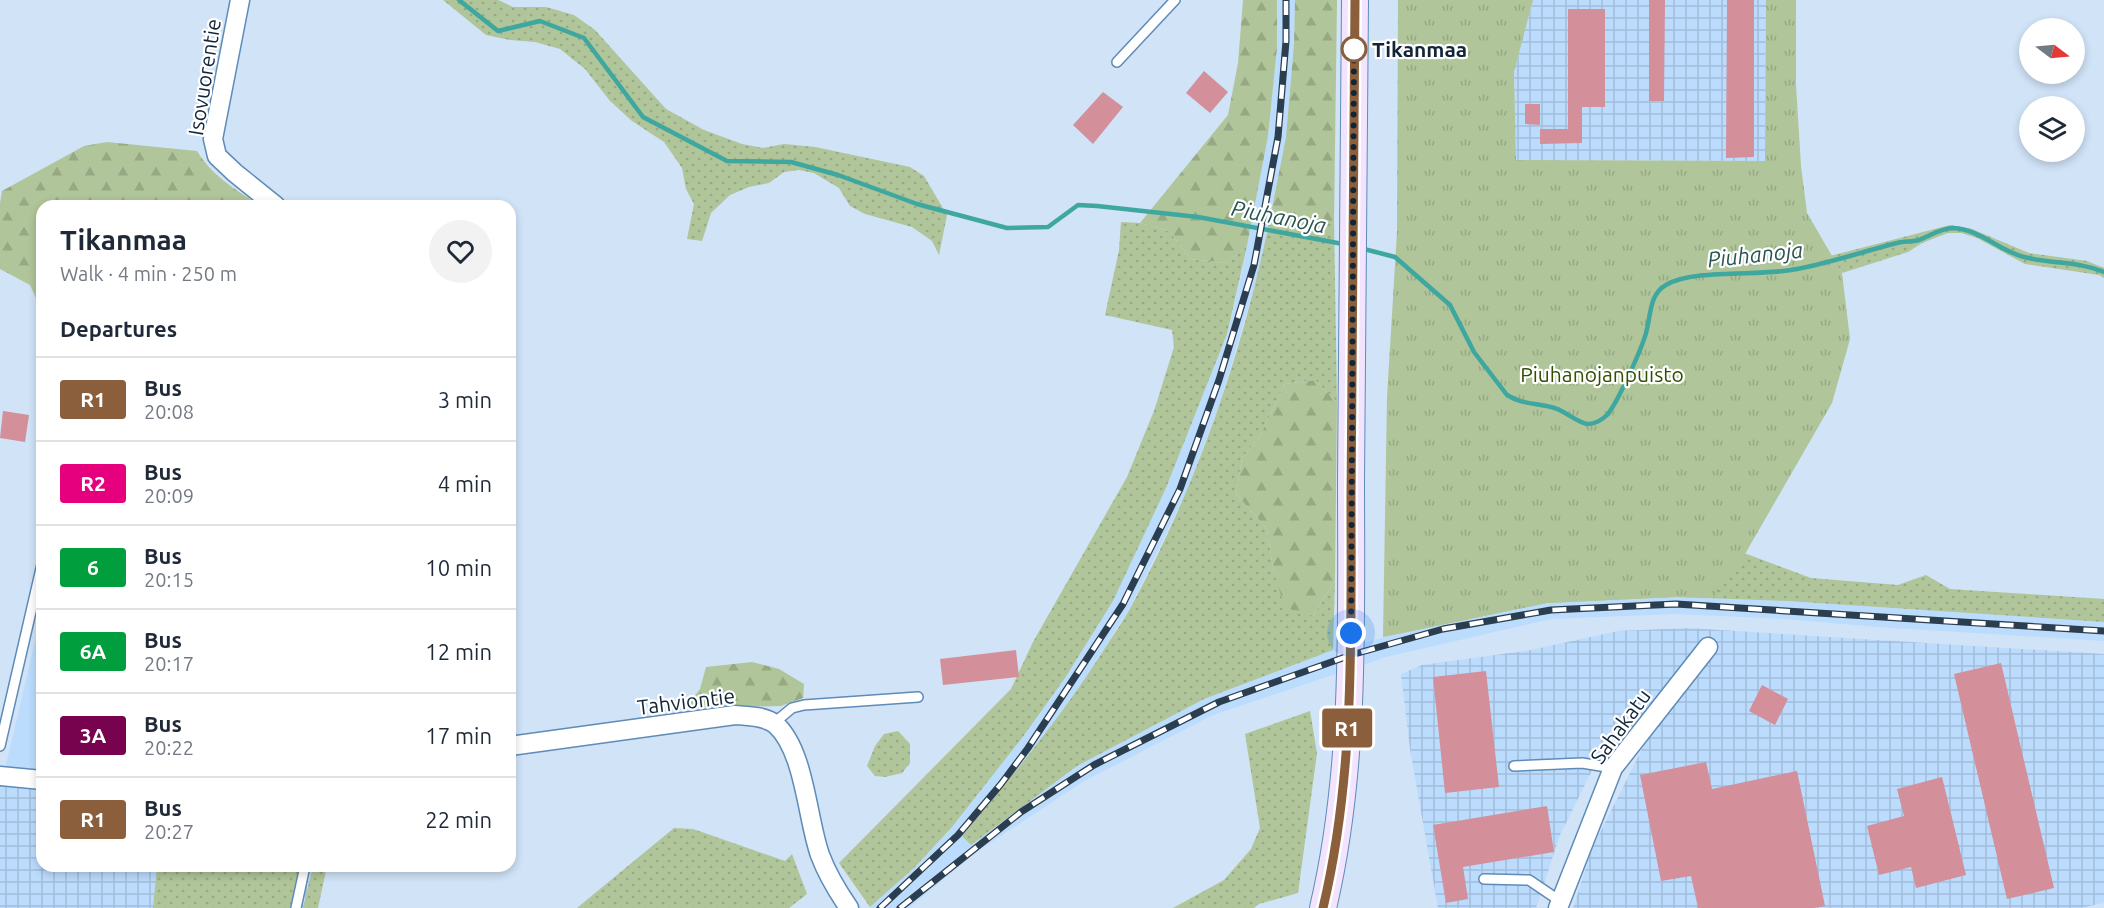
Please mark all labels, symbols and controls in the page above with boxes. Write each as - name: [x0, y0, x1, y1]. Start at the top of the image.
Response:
- street label: Isovuorentie: [183, 17, 225, 137]
- north arrow: [2019, 18, 2085, 84]
- map controls: [2019, 18, 2085, 162]
- marker: Tikanmaa: [1341, 36, 1367, 62]
- place label: Tikanmaa: [1372, 37, 1467, 61]
- button: layers: [2019, 96, 2085, 162]
- water label: Piuhanoja: [1230, 195, 1329, 237]
- button: heart: [429, 220, 492, 283]
- text: Tikanmaa: [60, 224, 187, 255]
- water label: Piuhanoja: [1706, 237, 1804, 271]
- text: Walk · 4 min · 250 m: [60, 262, 237, 285]
- text: Departures: [60, 316, 177, 341]
- park label: Piuhanojanpuisto: [1520, 362, 1684, 386]
- text: Bus: [144, 375, 182, 400]
- text: R1: [80, 387, 106, 411]
- text: 3 min: [438, 387, 492, 412]
- text: 20:08: [144, 400, 194, 423]
- text: Bus: [144, 459, 182, 484]
- text: R2: [80, 471, 106, 495]
- text: 4 min: [438, 471, 492, 496]
- text: 20:09: [144, 484, 194, 507]
- text: Bus: [144, 543, 182, 568]
- text: 6: [87, 555, 99, 579]
- text: 10 min: [425, 555, 492, 580]
- text: 20:15: [144, 568, 194, 591]
- your location: [1336, 618, 1366, 648]
- text: Bus: [144, 627, 182, 652]
- text: 6A: [80, 639, 106, 663]
- text: 12 min: [425, 639, 492, 664]
- text: 20:17: [144, 652, 194, 675]
- street label: Tahviontie: [636, 683, 736, 719]
- street label: Sahakatu: [1585, 684, 1655, 768]
- line badge: R1: [1320, 708, 1374, 748]
- text: Bus: [144, 711, 182, 736]
- text: R1: [1334, 716, 1360, 740]
- text: 3A: [80, 723, 106, 747]
- text: 17 min: [425, 723, 492, 748]
- text: 20:22: [144, 736, 194, 759]
- text: Bus: [144, 795, 182, 820]
- text: R1: [80, 807, 106, 831]
- text: 22 min: [425, 807, 492, 832]
- text: 20:27: [144, 820, 194, 843]

